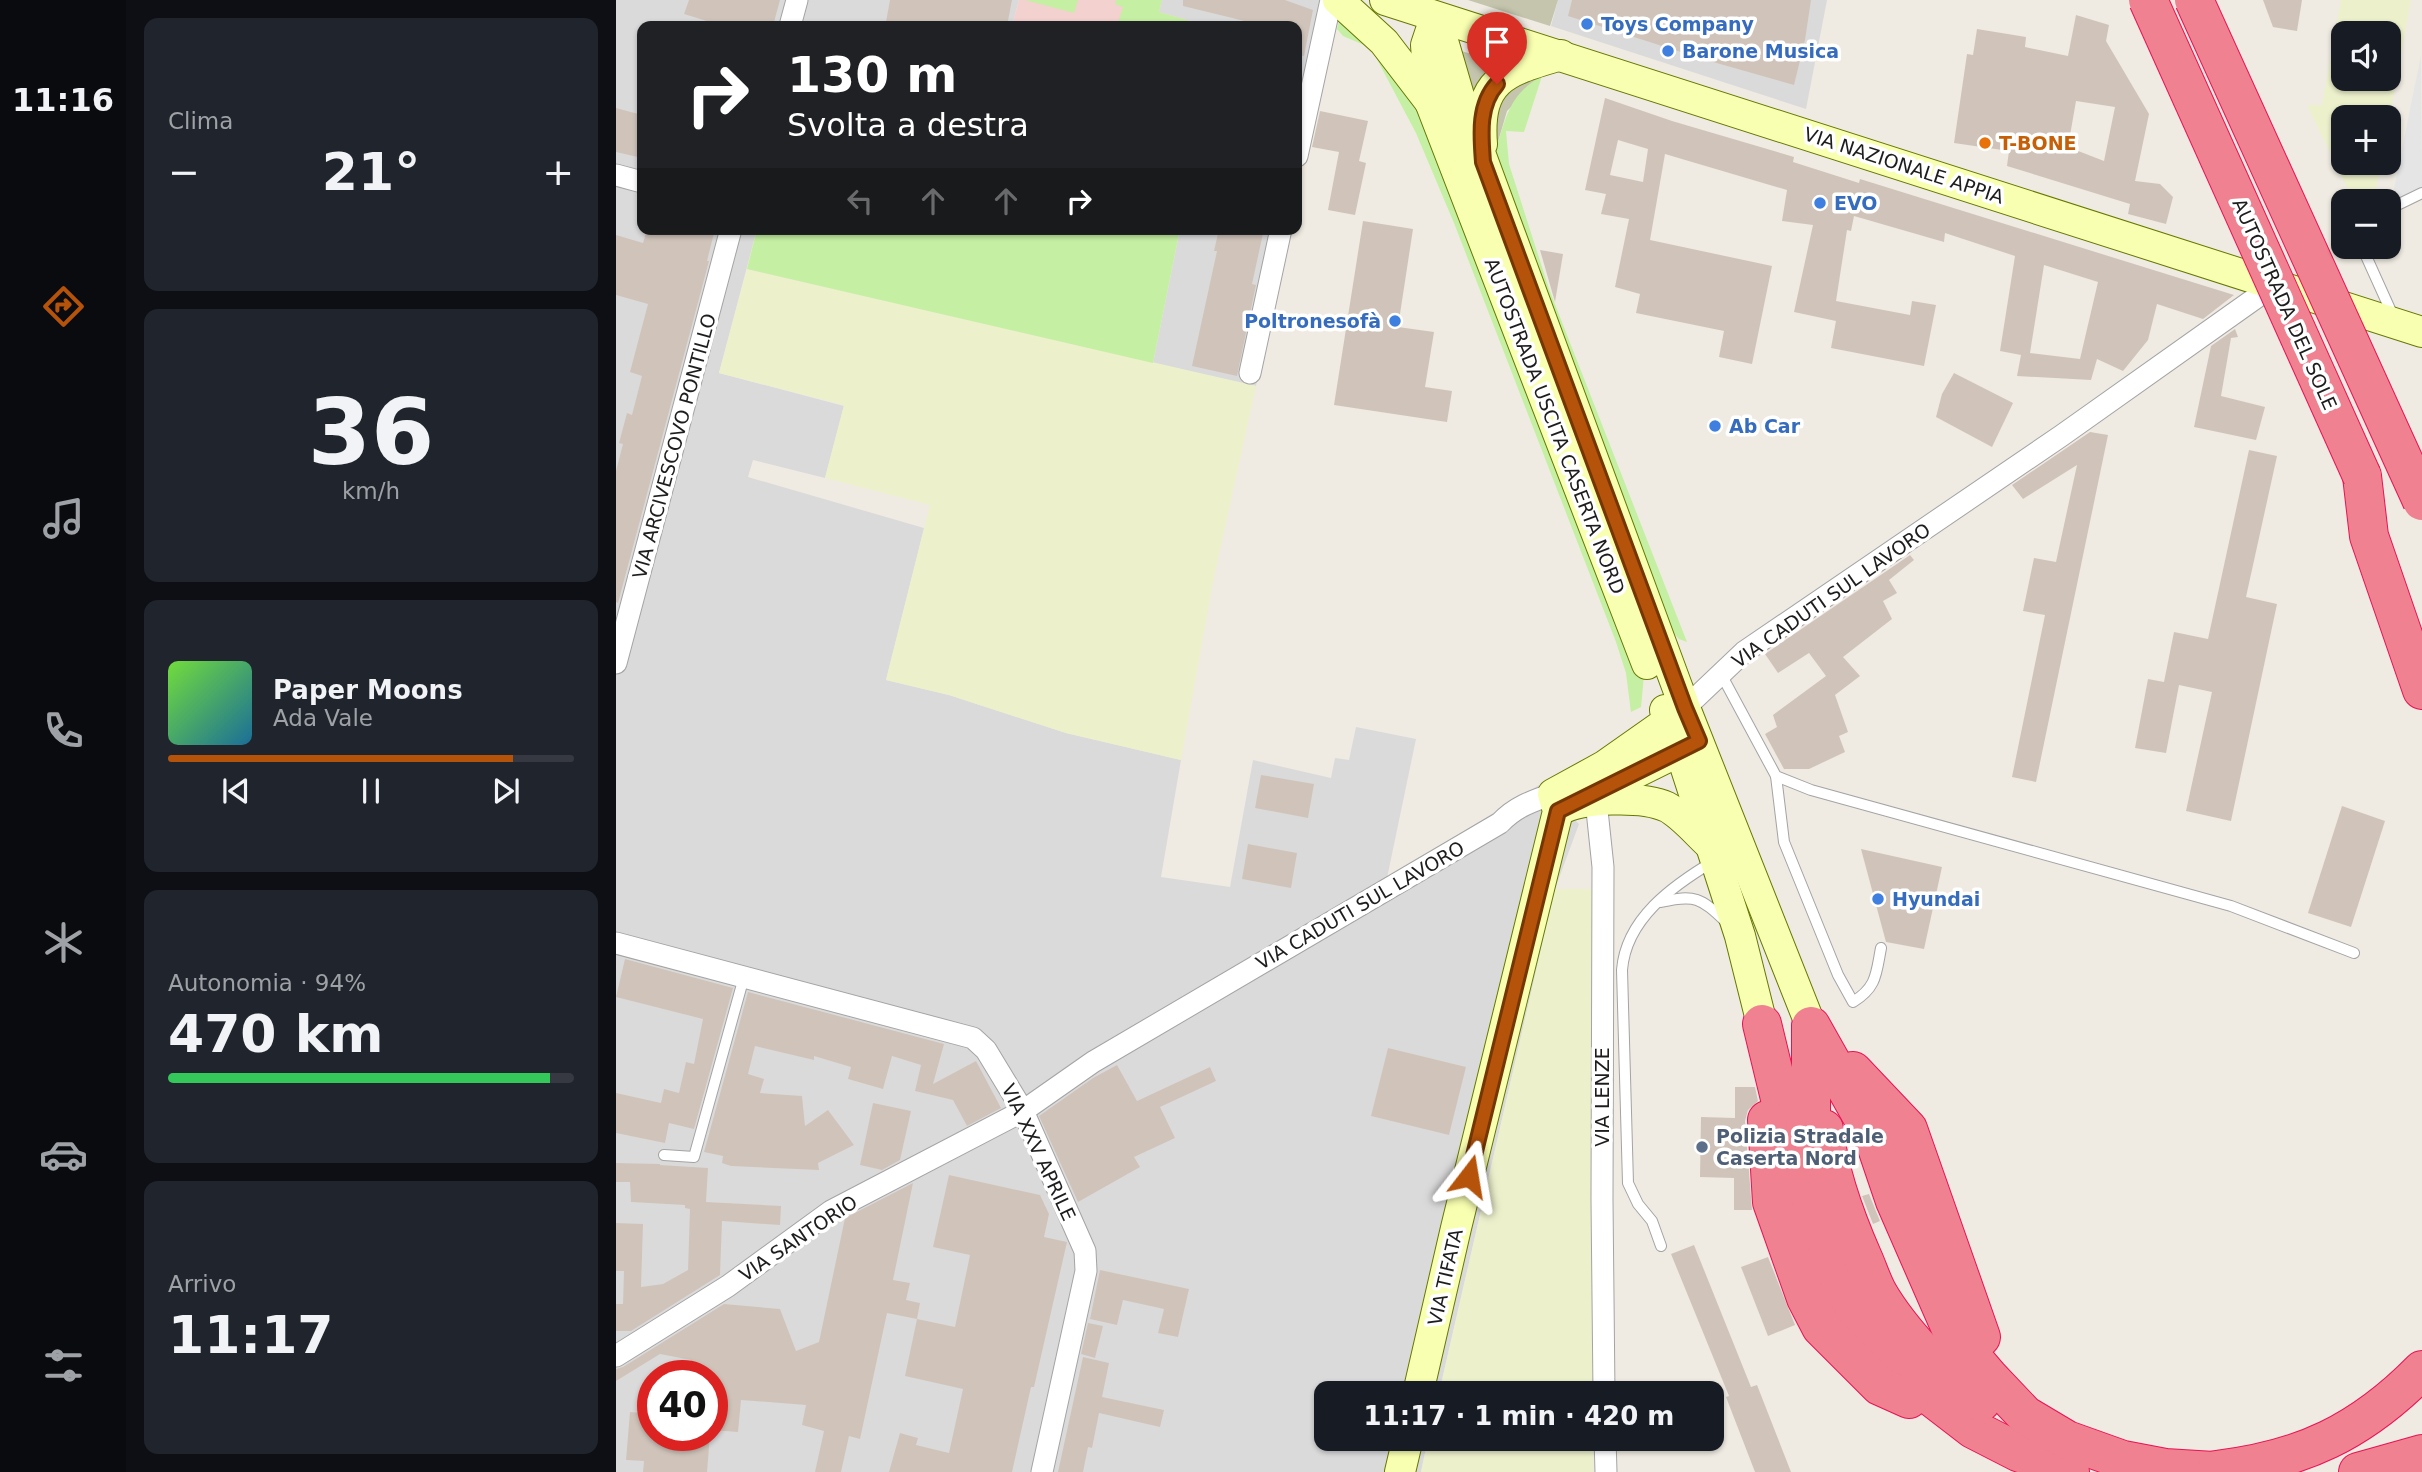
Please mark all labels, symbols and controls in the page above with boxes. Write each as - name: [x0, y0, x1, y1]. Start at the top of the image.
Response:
- pin: [1467, 12.0, 1527, 84]
- place label: Toys Company: [1601, 13, 1755, 35]
- marker: Toys Company: [1579, 16, 1595, 32]
- map controls: [2331, 21, 2401, 259]
- button: sound: [2331, 21, 2401, 91]
- icon: arrive: [1478, 23, 1516, 61]
- place label: Barone Musica: [1682, 40, 1839, 62]
- marker: Barone Musica: [1660, 43, 1676, 59]
- text: 130 m: [787, 47, 957, 104]
- icon: right: [672, 49, 763, 140]
- text: 11:16: [12, 81, 114, 119]
- button: +: [2331, 105, 2401, 175]
- text: Svolta a destra: [787, 106, 1029, 144]
- text: Clima: [168, 108, 233, 134]
- street label: VIA NAZIONALE APPIA: [1801, 122, 2007, 208]
- place label: T-BONE: [1999, 132, 2077, 154]
- marker: T-BONE: [1977, 135, 1993, 151]
- text: 21°: [322, 142, 420, 202]
- text: −: [168, 150, 200, 194]
- text: +: [542, 150, 574, 194]
- icon: left: [841, 182, 879, 220]
- icon: ahead: [914, 182, 952, 220]
- icon: ahead: [987, 182, 1025, 220]
- icon: right: [1060, 182, 1098, 220]
- button: −: [2331, 189, 2401, 259]
- place label: EVO: [1834, 192, 1878, 214]
- marker: EVO: [1812, 195, 1828, 211]
- street label: AUTOSTRADA DEL SOLE: [2228, 195, 2342, 413]
- street label: AUTOSTRADA USCITA CASERTA NORD: [1481, 255, 1629, 597]
- icon: directions: [39, 282, 88, 331]
- place label: Poltronesofà: [1244, 310, 1381, 332]
- street label: VIA ARCIVESCOVO PONTILLO: [628, 311, 720, 581]
- marker: Poltronesofà: [1387, 313, 1403, 329]
- text: 36: [308, 380, 434, 485]
- place label: Ab Car: [1729, 415, 1801, 437]
- marker: Ab Car: [1707, 418, 1723, 434]
- text: km/h: [342, 478, 400, 504]
- icon: music: [39, 494, 88, 543]
- street label: VIA CADUTI SUL LAVORO: [1728, 518, 1934, 672]
- text: Paper Moons: [273, 675, 463, 705]
- text: Ada Vale: [273, 705, 373, 731]
- icon: phone: [39, 706, 88, 755]
- icon: previous: [217, 772, 255, 810]
- icon: pause: [352, 772, 390, 810]
- icon: next: [487, 772, 525, 810]
- street label: VIA CADUTI SUL LAVORO: [1252, 836, 1468, 974]
- place label: Hyundai: [1892, 888, 1980, 910]
- marker: Hyundai: [1870, 891, 1886, 907]
- icon: climate: [39, 918, 88, 967]
- text: Autonomia · 94%: [168, 970, 366, 996]
- text: 470 km: [168, 1004, 383, 1064]
- street label: VIA LENZE: [1591, 1047, 1613, 1147]
- street label: VIA XXV APRILE: [998, 1080, 1080, 1224]
- place label: Polizia Stradale Caserta Nord: [1716, 1125, 1884, 1169]
- icon: car: [39, 1130, 88, 1179]
- position arrow: [1432, 1139, 1506, 1213]
- marker: Polizia Stradale Caserta Nord: [1694, 1139, 1710, 1155]
- street label: VIA SANTORIO: [735, 1190, 861, 1286]
- street label: VIA TIFATA: [1423, 1226, 1467, 1328]
- text: Arrivo: [168, 1271, 236, 1297]
- text: 11:17: [168, 1305, 334, 1365]
- icon: filters: [39, 1341, 88, 1390]
- speed limit sign: 40: [637, 1360, 728, 1451]
- text: 11:17 · 1 min · 420 m: [1364, 1401, 1674, 1431]

